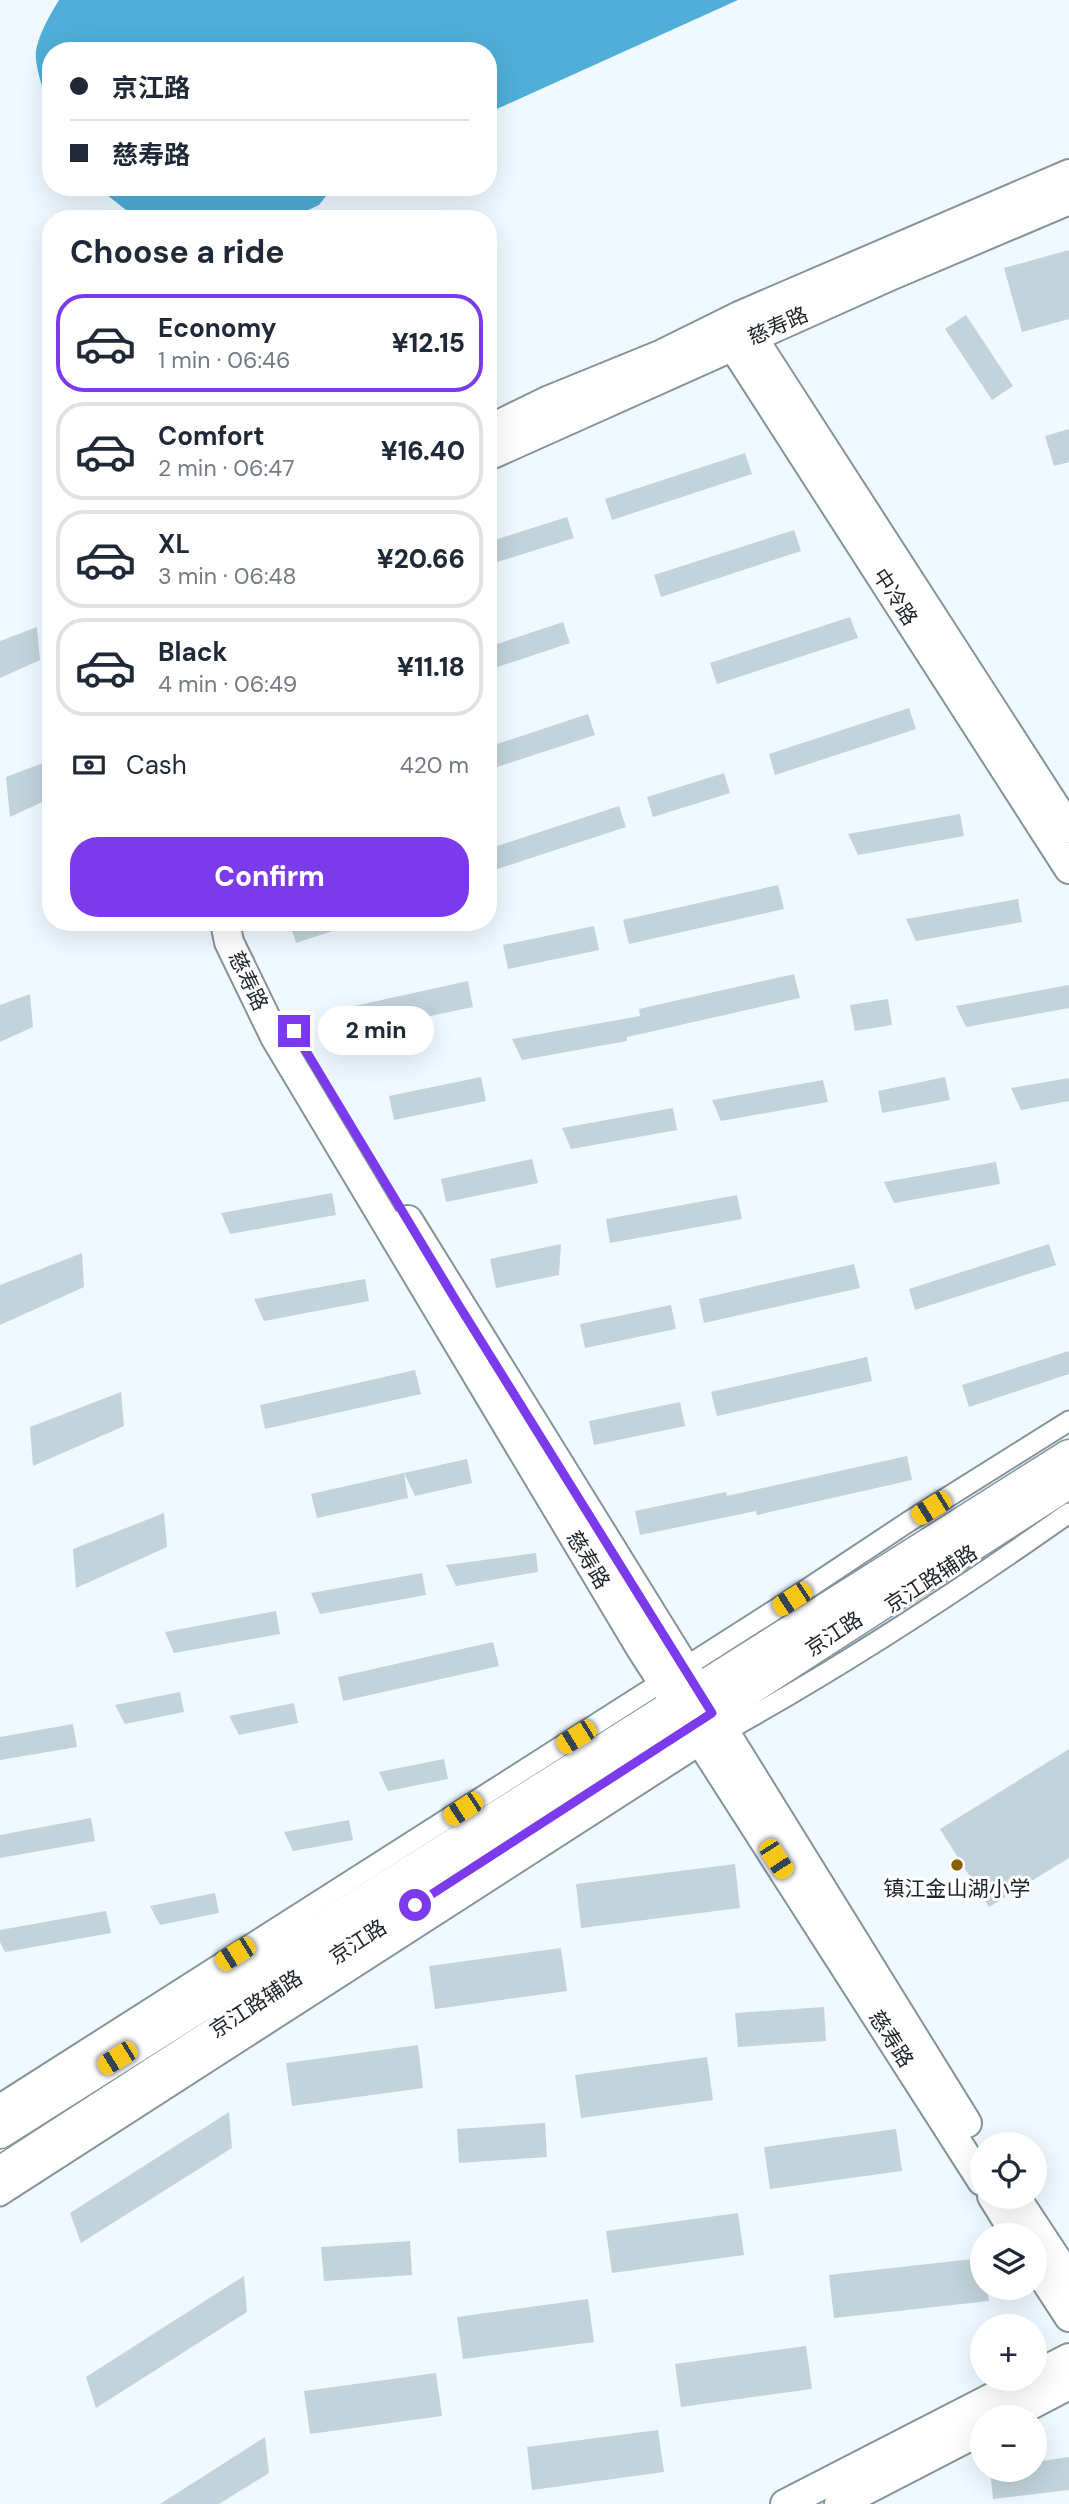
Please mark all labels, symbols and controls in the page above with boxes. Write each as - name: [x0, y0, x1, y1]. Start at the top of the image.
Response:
- text: 京江路: [112, 71, 190, 105]
- text: 慈寿路: [112, 138, 190, 172]
- text: Choose a ride: [70, 231, 285, 273]
- street label: 慈寿路: [744, 300, 812, 352]
- text: Economy: [158, 311, 276, 345]
- icon: car: [74, 312, 137, 375]
- text: ¥12.15: [392, 326, 465, 360]
- text: 1 min · 06:46: [158, 345, 291, 375]
- text: Comfort: [158, 419, 264, 453]
- icon: car: [74, 420, 137, 483]
- text: ¥16.40: [381, 434, 465, 468]
- text: 2 min · 06:47: [158, 453, 294, 483]
- text: XL: [158, 527, 190, 561]
- icon: car: [74, 528, 137, 591]
- text: ¥20.66: [377, 542, 465, 576]
- text: 3 min · 06:48: [158, 561, 296, 591]
- street label: 中冷路: [866, 563, 924, 631]
- text: Black: [158, 635, 228, 669]
- icon: car: [74, 636, 137, 699]
- text: ¥11.18: [397, 650, 465, 684]
- text: 4 min · 06:49: [158, 669, 297, 699]
- icon: cash: [70, 746, 108, 784]
- text: Cash: [126, 748, 187, 782]
- text: 420 m: [400, 750, 469, 780]
- button: Confirm: [70, 837, 469, 917]
- street label: 慈寿路: [222, 947, 274, 1015]
- callout: 2 min: [318, 1006, 434, 1056]
- route end: [278, 1015, 310, 1047]
- text: 2 min: [345, 1015, 407, 1045]
- car: [908, 1488, 955, 1528]
- street label: 慈寿路: [560, 1526, 616, 1594]
- street label: 京江路辅路: [879, 1539, 983, 1619]
- car: [769, 1579, 816, 1619]
- street label: 京江路: [800, 1605, 868, 1663]
- car: [553, 1717, 600, 1757]
- car: [440, 1789, 487, 1829]
- car: [756, 1836, 797, 1882]
- marker: 镇江金山湖小学: [949, 1857, 965, 1873]
- place label: 镇江金山湖小学: [884, 1875, 1031, 1903]
- route start: [399, 1889, 431, 1921]
- street label: 京江路: [324, 1913, 392, 1971]
- car: [212, 1934, 259, 1974]
- street label: 京江路辅路: [204, 1964, 308, 2044]
- street label: 慈寿路: [862, 2005, 920, 2073]
- car: [94, 2038, 141, 2078]
- map controls: [970, 2132, 1047, 2482]
- button: locate: [970, 2132, 1047, 2209]
- button: layers: [970, 2223, 1047, 2300]
- button: +: [970, 2314, 1047, 2391]
- button: −: [970, 2405, 1047, 2482]

